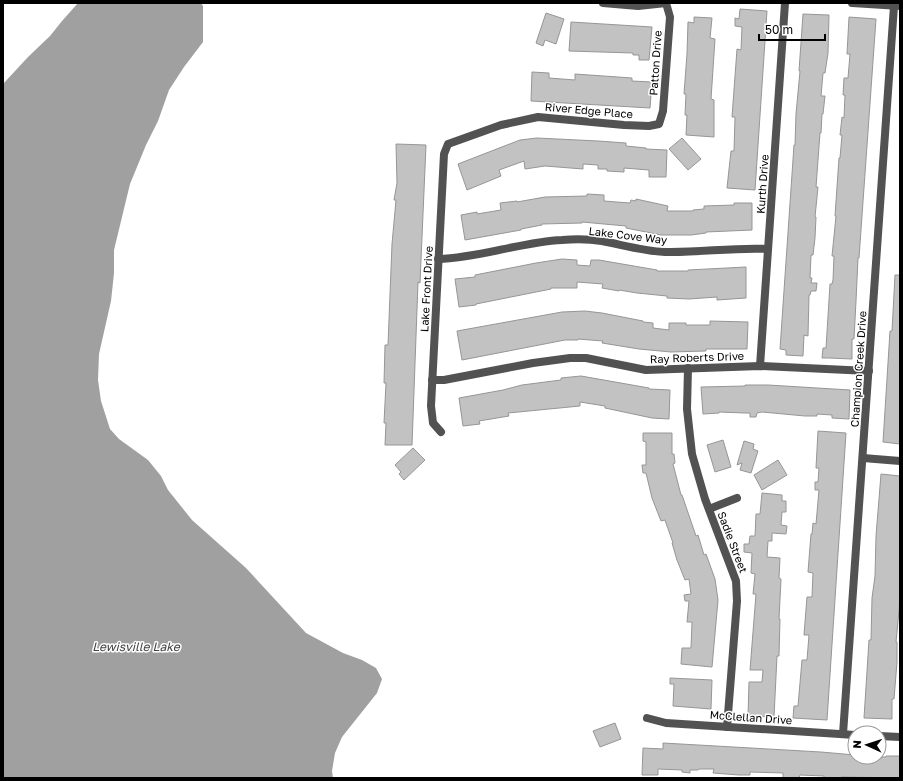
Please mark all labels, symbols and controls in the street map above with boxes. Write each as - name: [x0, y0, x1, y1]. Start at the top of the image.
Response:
- scale bar: [759, 16, 825, 42]
- text: 50 m: [765, 22, 793, 37]
- street label: Patton Drive: [646, 30, 664, 96]
- street label: River Edge Place: [544, 100, 634, 120]
- street label: Kurth Drive: [753, 154, 771, 214]
- street label: Lake Cove Way: [588, 224, 668, 246]
- street label: Lake Front Drive: [417, 246, 435, 332]
- street label: Champion Creek Drive: [847, 310, 869, 428]
- street label: Ray Roberts Drive: [650, 349, 744, 365]
- street label: Sadie Street: [715, 509, 751, 575]
- water label: Lewisville Lake: [92, 639, 181, 654]
- street label: McClellan Drive: [709, 708, 793, 726]
- north arrow: [847, 725, 887, 765]
- text: N: [850, 740, 863, 749]

